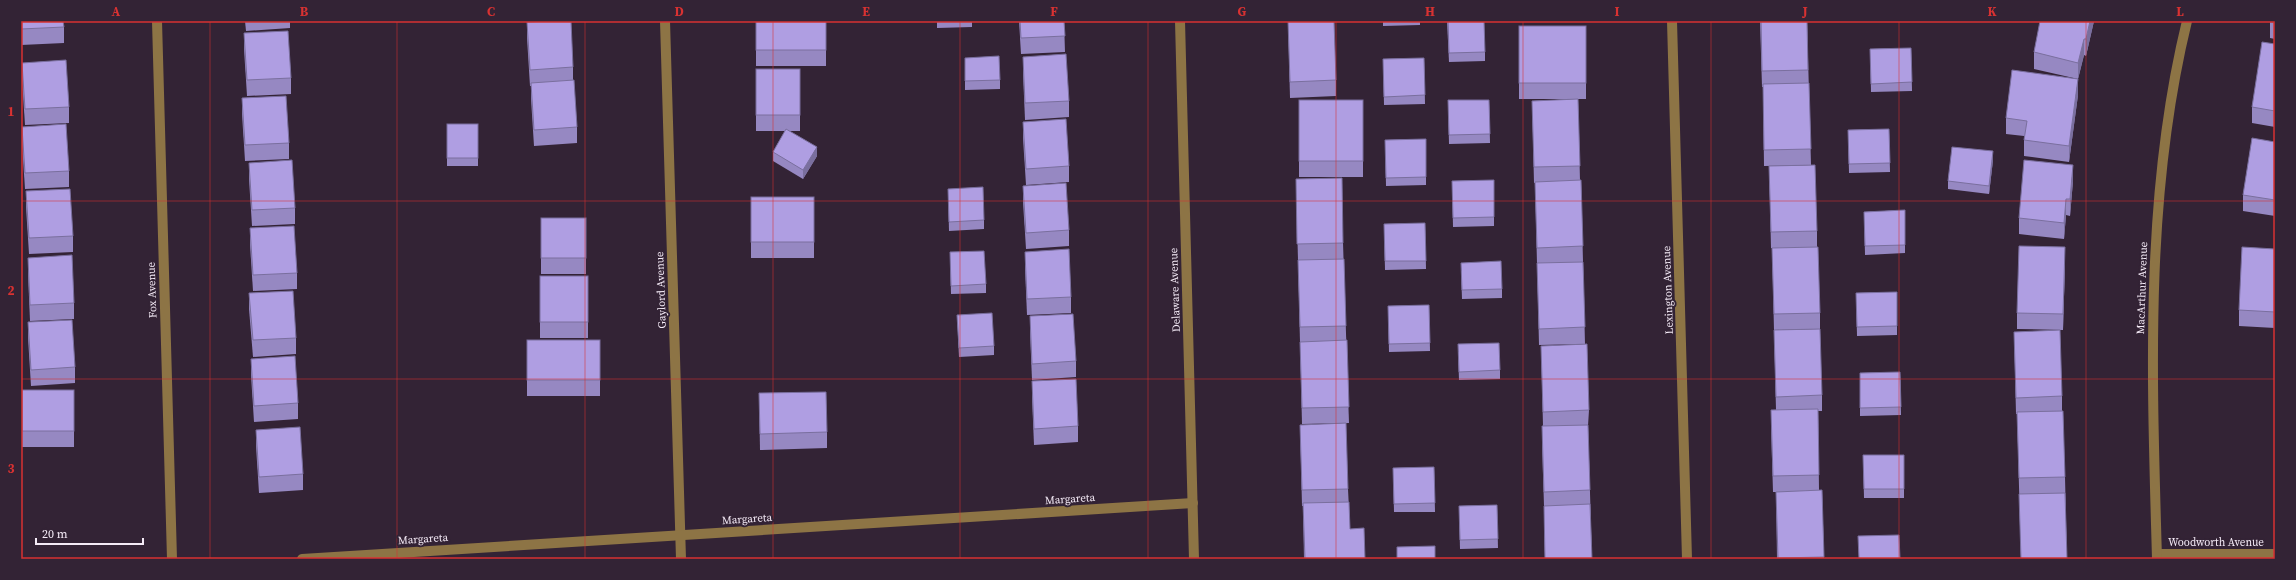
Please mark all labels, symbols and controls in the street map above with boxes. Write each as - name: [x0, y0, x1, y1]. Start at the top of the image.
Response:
- text: A: [112, 3, 121, 20]
- text: B: [300, 3, 309, 20]
- text: C: [487, 3, 495, 20]
- text: D: [674, 3, 684, 20]
- text: E: [862, 3, 870, 20]
- text: F: [1050, 3, 1058, 20]
- text: G: [1238, 3, 1247, 20]
- text: H: [1425, 3, 1435, 20]
- text: I: [1614, 3, 1620, 20]
- text: J: [1801, 3, 1808, 20]
- text: K: [1987, 3, 1997, 20]
- text: L: [2176, 3, 2184, 20]
- text: 1: [7, 103, 15, 120]
- street label: MacArthur Avenue: [2133, 241, 2151, 335]
- street label: Lexington Avenue: [1659, 245, 1677, 335]
- street label: Delaware Avenue: [1166, 247, 1184, 332]
- street label: Gaylord Avenue: [652, 251, 670, 329]
- street label: Fox Avenue: [144, 261, 160, 318]
- text: 2: [7, 282, 15, 299]
- text: 3: [7, 460, 15, 477]
- street label: Margareta: [1044, 490, 1096, 508]
- street label: Margareta: [721, 510, 773, 528]
- scale bar: [36, 520, 143, 546]
- text: 20 m: [42, 526, 68, 542]
- street label: Margareta: [397, 530, 449, 548]
- street label: Woodworth Avenue: [2168, 535, 2264, 550]

